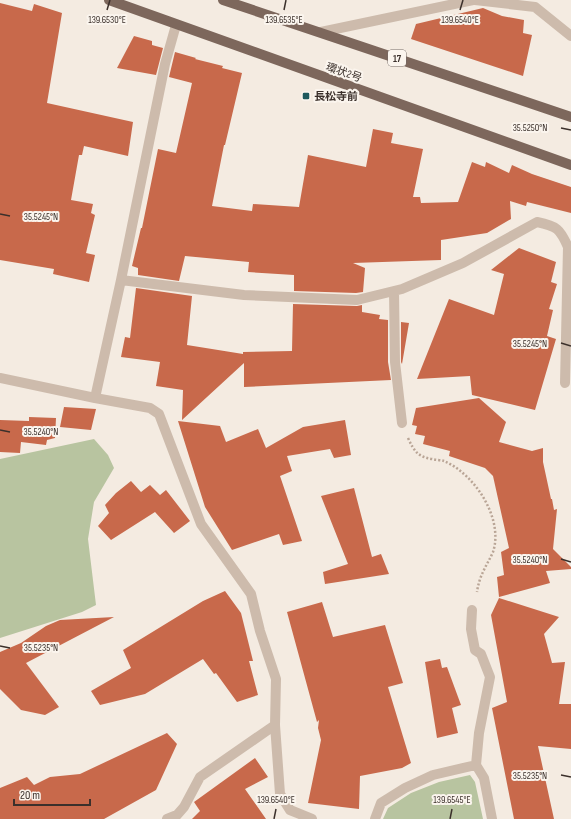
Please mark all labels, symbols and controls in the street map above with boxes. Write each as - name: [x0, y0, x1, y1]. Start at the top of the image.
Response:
- text: 139.6530°E: [88, 14, 126, 26]
- text: 139.6535°E: [265, 14, 303, 26]
- text: 139.6540°E: [441, 14, 479, 26]
- road number: 17: [388, 50, 406, 66]
- street label: 環状2号: [324, 60, 364, 85]
- place label: 長松寺前: [314, 90, 358, 103]
- marker: 長松寺前: [301, 91, 311, 101]
- text: 35.5250°N: [513, 122, 547, 134]
- text: 35.5245°N: [24, 211, 58, 223]
- text: 35.5245°N: [513, 338, 547, 350]
- text: 35.5240°N: [24, 426, 58, 438]
- text: 35.5240°N: [513, 554, 547, 566]
- text: 35.5235°N: [24, 642, 58, 654]
- text: 35.5235°N: [513, 770, 547, 782]
- scale bar: [14, 781, 90, 807]
- text: 20 m: [20, 788, 40, 803]
- text: 139.6540°E: [257, 794, 295, 806]
- text: 139.6545°E: [433, 794, 471, 806]

